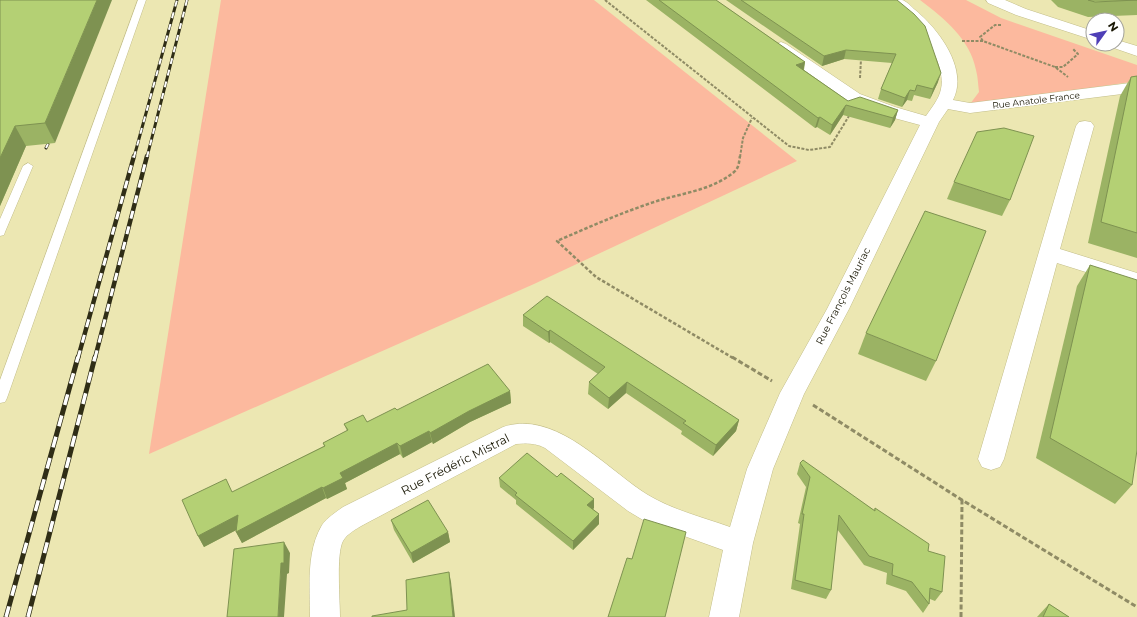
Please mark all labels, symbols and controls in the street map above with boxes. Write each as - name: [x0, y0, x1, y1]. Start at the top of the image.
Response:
- north arrow: [1085, 12, 1125, 52]
- text: N: [1105, 19, 1122, 34]
- street label: Rue Anatole France: [992, 89, 1081, 111]
- street label: Rue François Mauriac: [813, 245, 873, 347]
- street label: Rue Frédéric Mistral: [398, 430, 512, 498]

